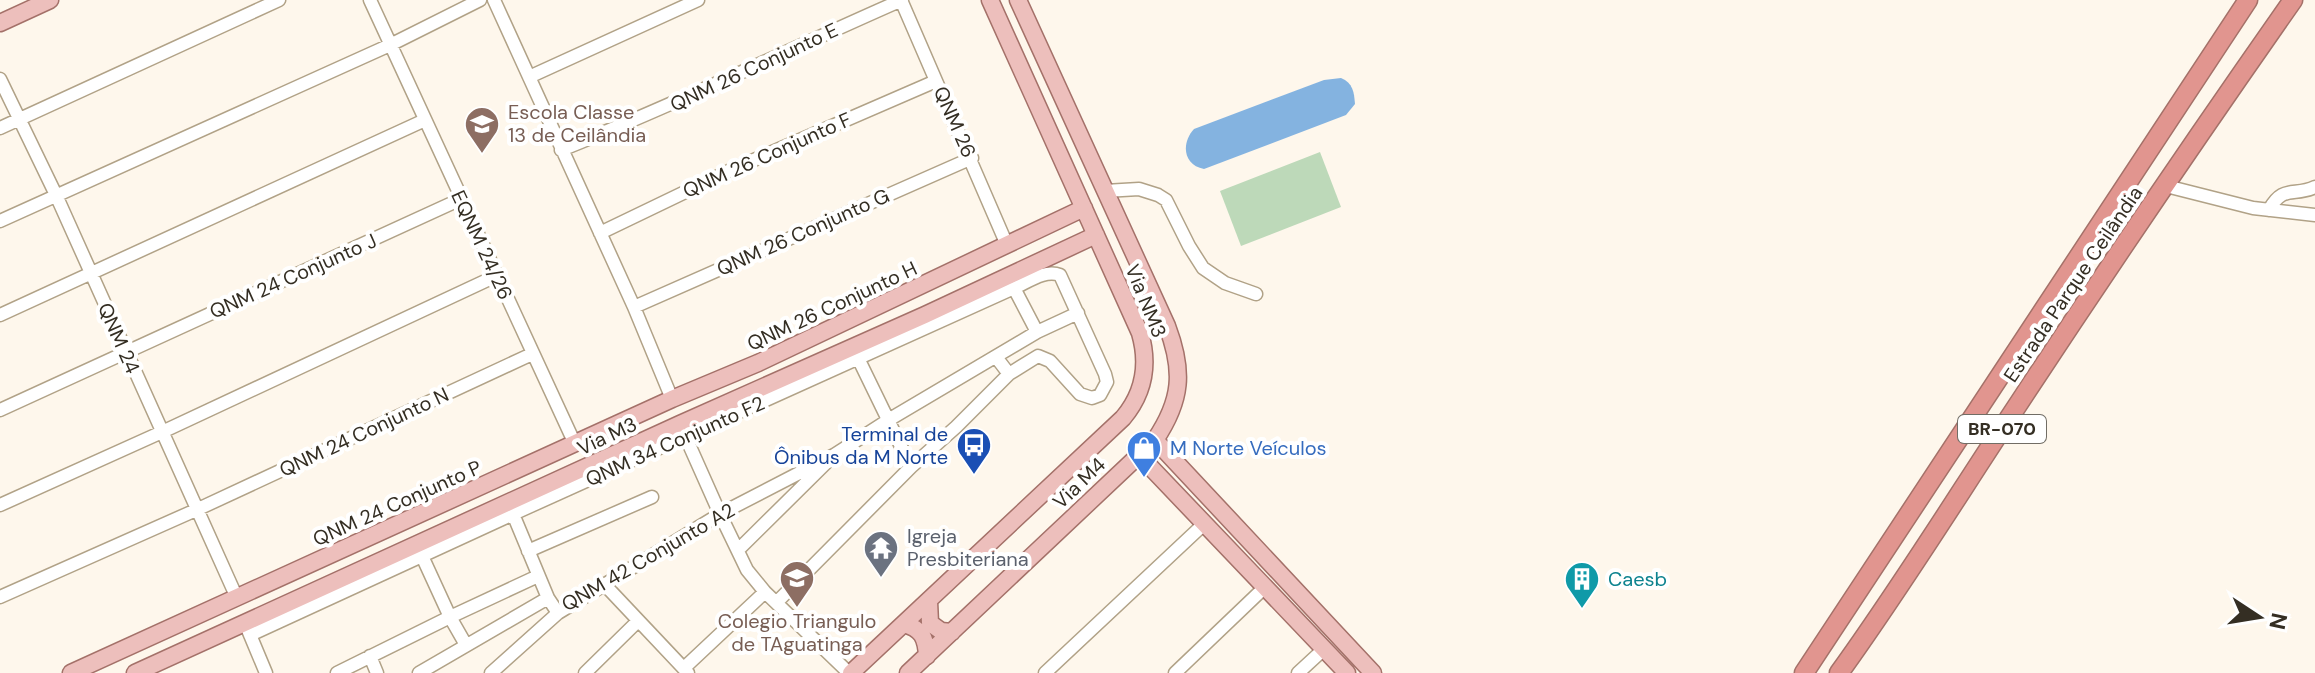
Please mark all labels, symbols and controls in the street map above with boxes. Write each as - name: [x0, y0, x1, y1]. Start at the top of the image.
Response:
- street label: QNM 26 Conjunto E: [666, 17, 842, 117]
- street label: QNM 26: [928, 82, 982, 162]
- place label: Escola Classe 13 de Ceilândia: [508, 99, 646, 148]
- school or university icon: Escola Classe 13 de Ceilândia: [463, 105, 501, 155]
- street label: QNM 26 Conjunto F: [679, 106, 856, 204]
- street label: Estrada Parque Ceilândia: [1998, 181, 2148, 387]
- street label: QNM 26 Conjunto G: [713, 182, 893, 282]
- street label: EQNM 24/26: [445, 186, 519, 304]
- street label: QNM 24 Conjunto J: [205, 227, 381, 325]
- street label: QNM 26 Conjunto H: [743, 255, 921, 357]
- street label: Via NM3: [1120, 261, 1172, 341]
- street label: QNM 24: [92, 299, 146, 377]
- street label: QNM 24 Conjunto N: [275, 381, 453, 483]
- street label: QNM 34 Conjunto F2: [581, 390, 769, 492]
- street label: Via M3: [573, 411, 641, 461]
- road number: BR-070: [1958, 415, 2046, 443]
- place label: Terminal de Ônibus da M Norte: [774, 421, 948, 470]
- bus stop icon: Terminal de Ônibus da M Norte: [955, 426, 993, 476]
- shop icon: M Norte Veículos: [1125, 429, 1163, 479]
- place label: M Norte Veículos: [1170, 435, 1327, 461]
- street label: Via M4: [1047, 452, 1111, 514]
- street label: QNM 24 Conjunto P: [309, 454, 485, 552]
- street label: QNM 42 Conjunto A2: [557, 497, 739, 617]
- place label: Igreja Presbiteriana: [907, 523, 1029, 572]
- temple icon: Igreja Presbiteriana: [862, 529, 900, 579]
- school or university icon: Colegio Triangulo de TAguatinga: [778, 559, 816, 609]
- building icon: Caesb: [1563, 560, 1601, 610]
- place label: Caesb: [1608, 566, 1667, 592]
- north arrow: [2219, 577, 2299, 657]
- place label: Colegio Triangulo de TAguatinga: [718, 608, 876, 657]
- text: N: [2262, 610, 2294, 632]

